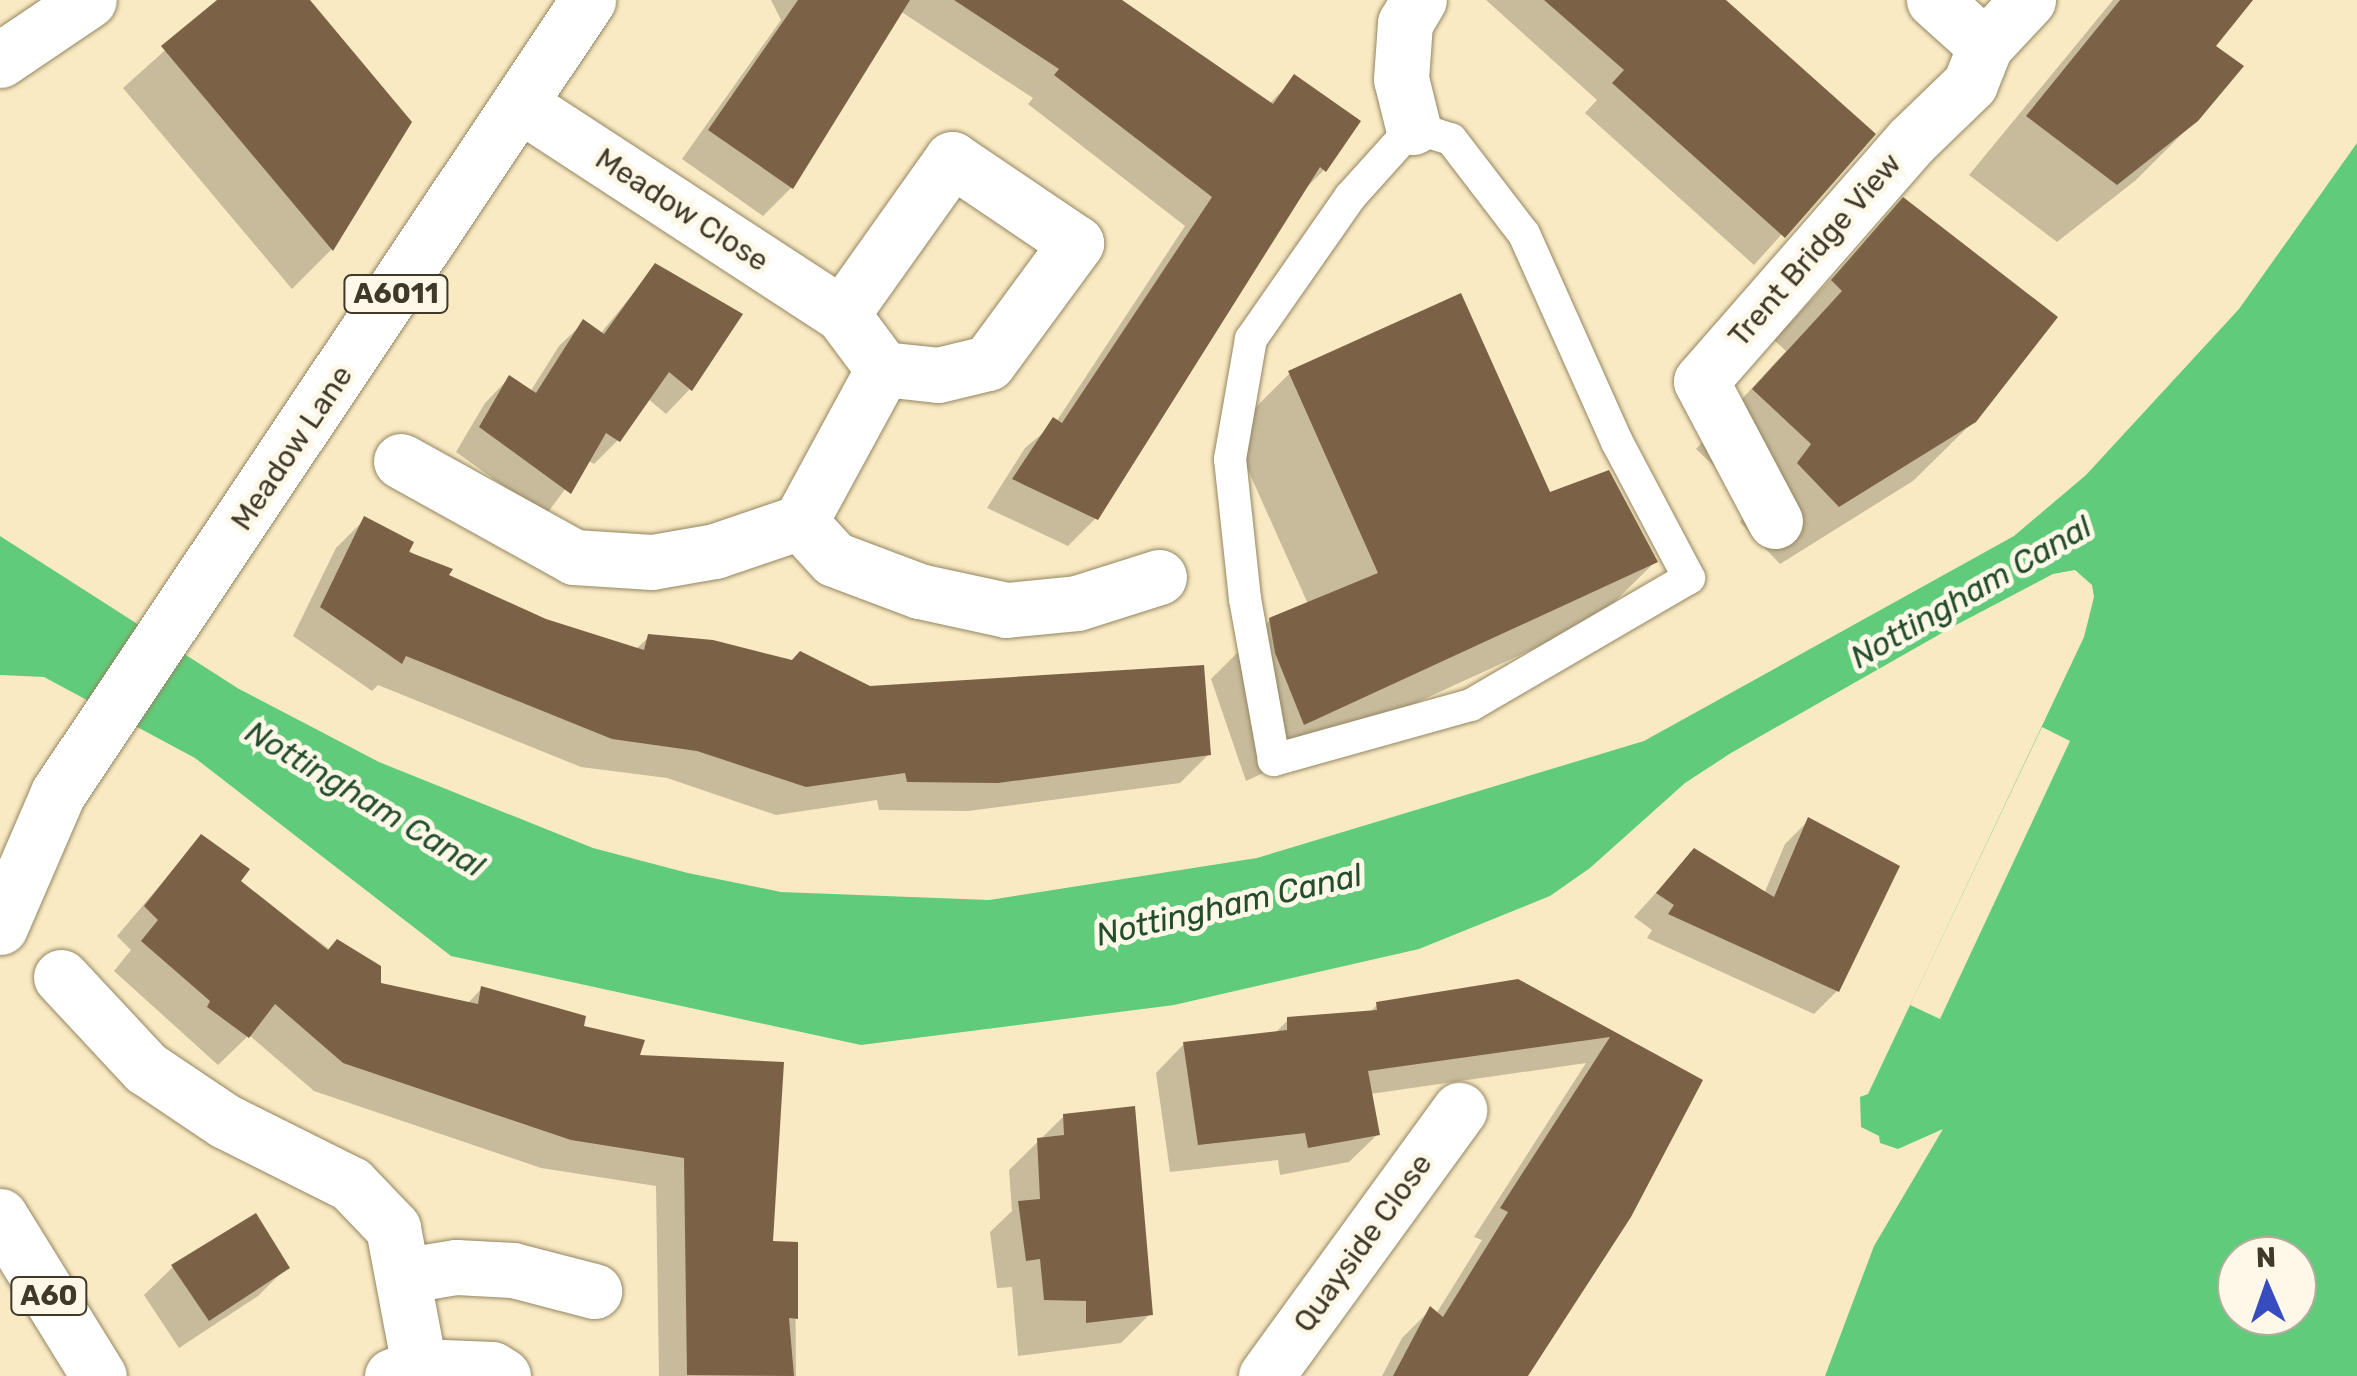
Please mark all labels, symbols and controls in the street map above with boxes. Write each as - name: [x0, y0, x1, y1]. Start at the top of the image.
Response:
- street label: Meadow Close: [588, 140, 776, 280]
- street label: Trent Bridge View: [1721, 145, 1909, 355]
- road number: A6011: [341, 271, 451, 317]
- street label: Meadow Lane: [223, 358, 361, 538]
- water label: Nottingham Canal: [1844, 507, 2098, 677]
- water label: Nottingham Canal: [239, 713, 491, 885]
- water label: Nottingham Canal: [1092, 856, 1366, 954]
- street label: Quayside Close: [1286, 1147, 1440, 1339]
- north arrow: [2217, 1236, 2317, 1336]
- text: N: [2255, 1241, 2277, 1274]
- road number: A60: [9, 1273, 89, 1319]

